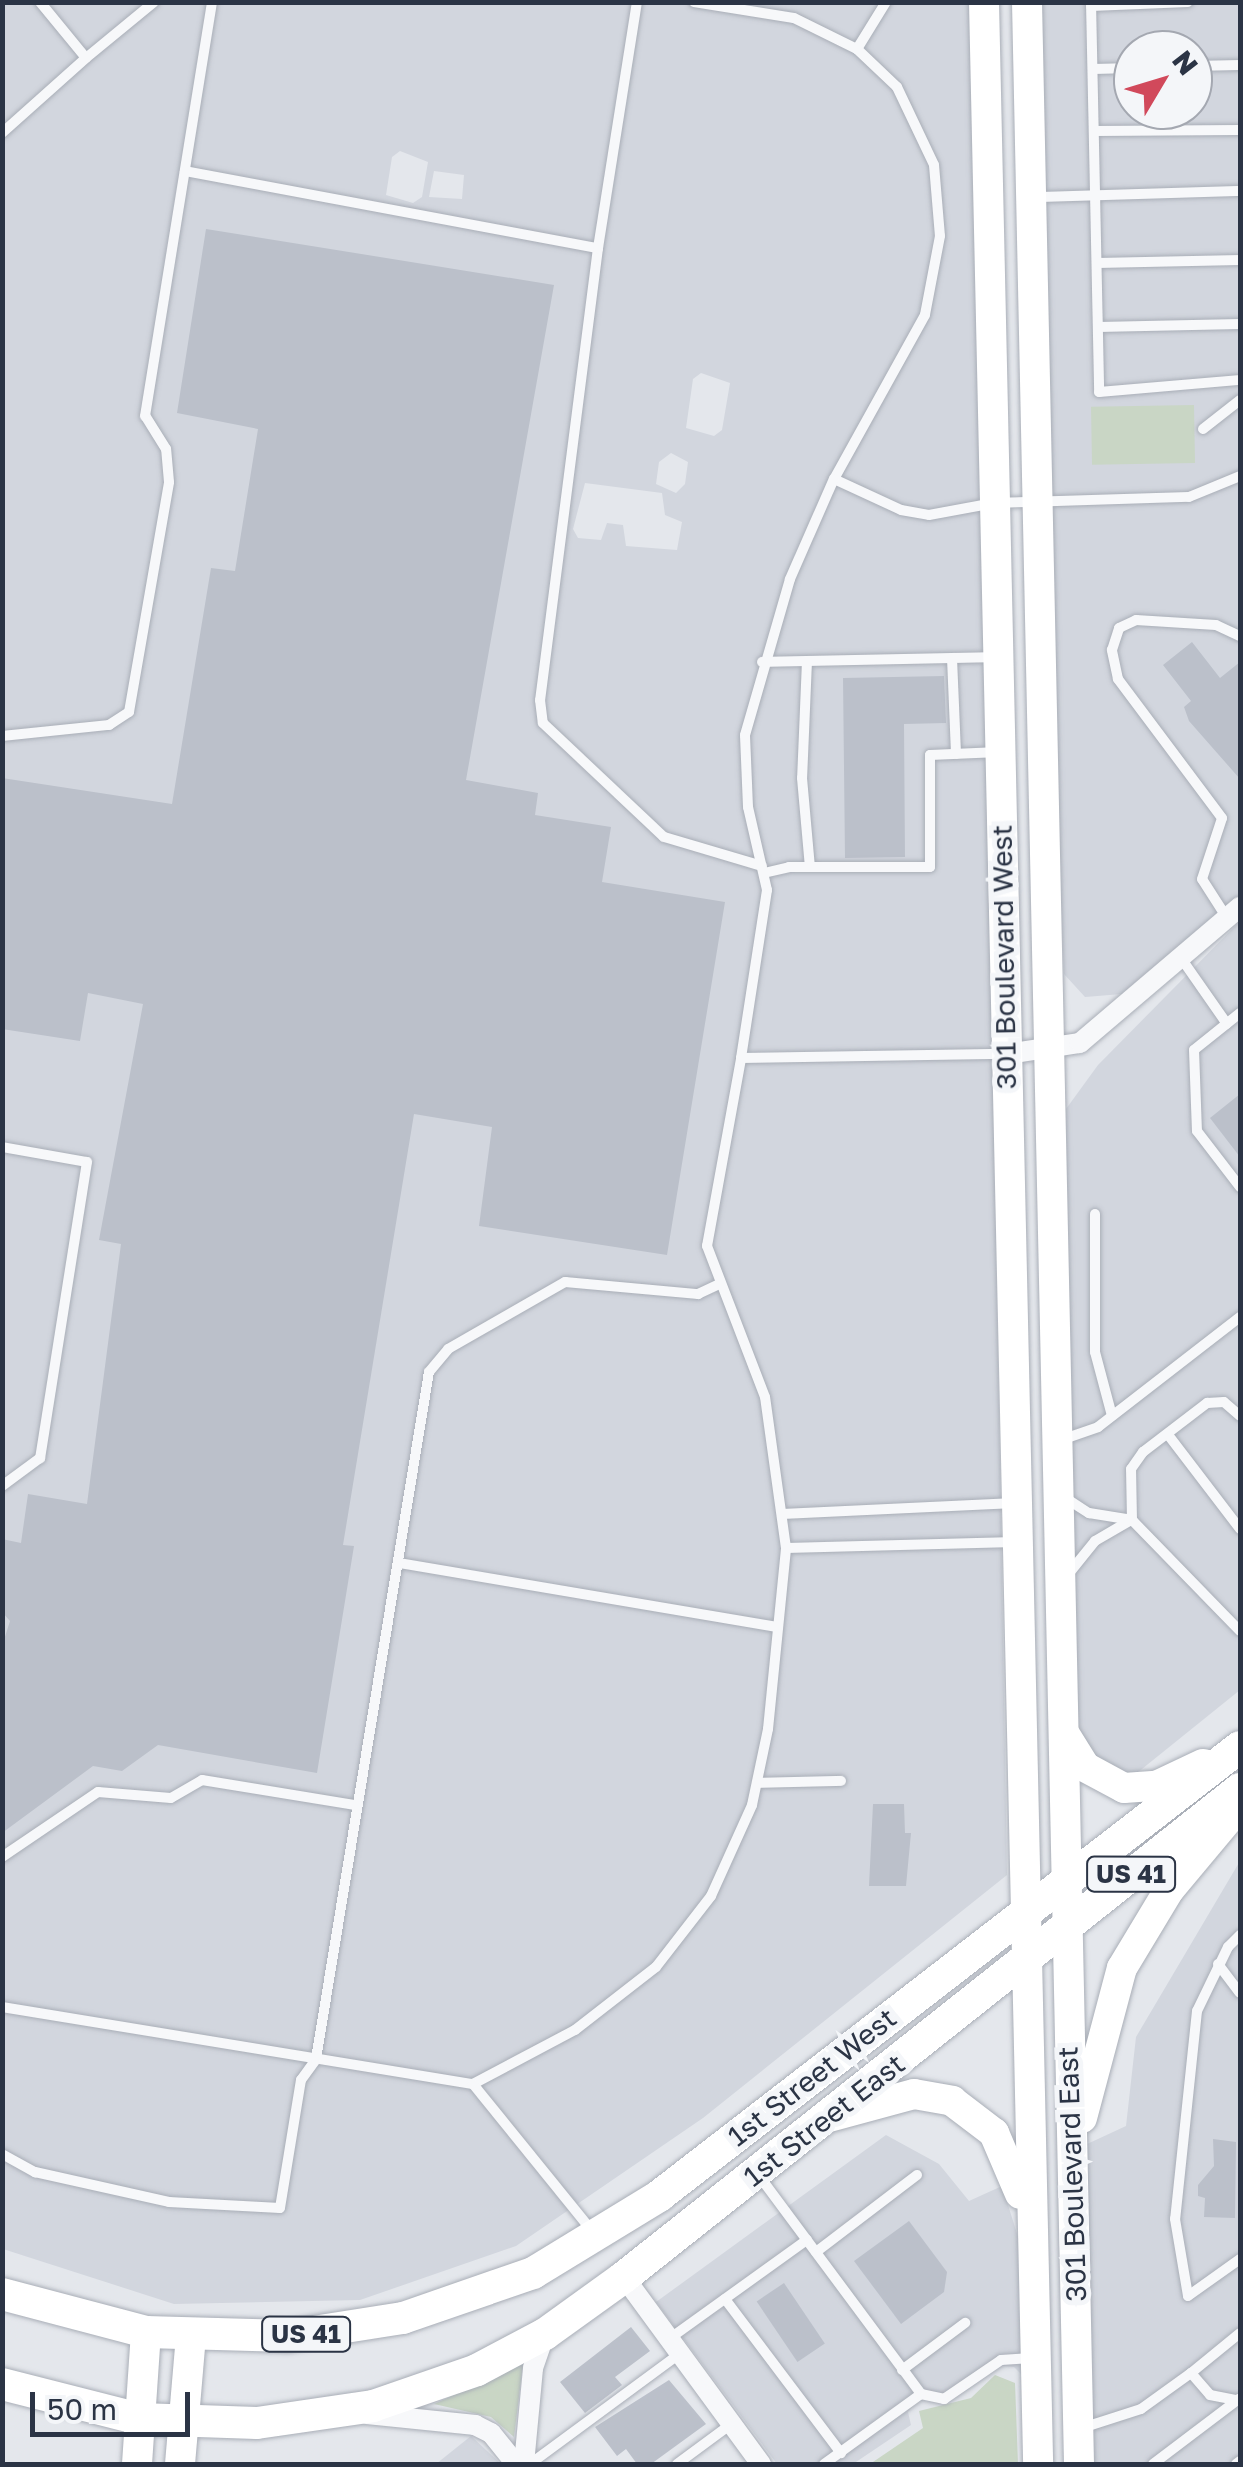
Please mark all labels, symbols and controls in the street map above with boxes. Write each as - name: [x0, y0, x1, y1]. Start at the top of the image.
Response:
- north arrow: [1113, 30, 1213, 130]
- text: N: [1166, 44, 1205, 81]
- street label: 301 Boulevard West: [985, 824, 1023, 1090]
- road number: US 41: [1086, 1854, 1176, 1894]
- street label: 1st Street West: [721, 2001, 903, 2153]
- street label: 301 Boulevard East: [1051, 2046, 1093, 2302]
- street label: 1st Street East: [737, 2047, 911, 2193]
- road number: US 41: [261, 2314, 351, 2354]
- scale bar: [35, 2372, 195, 2434]
- text: 50 m: [47, 2391, 117, 2427]

